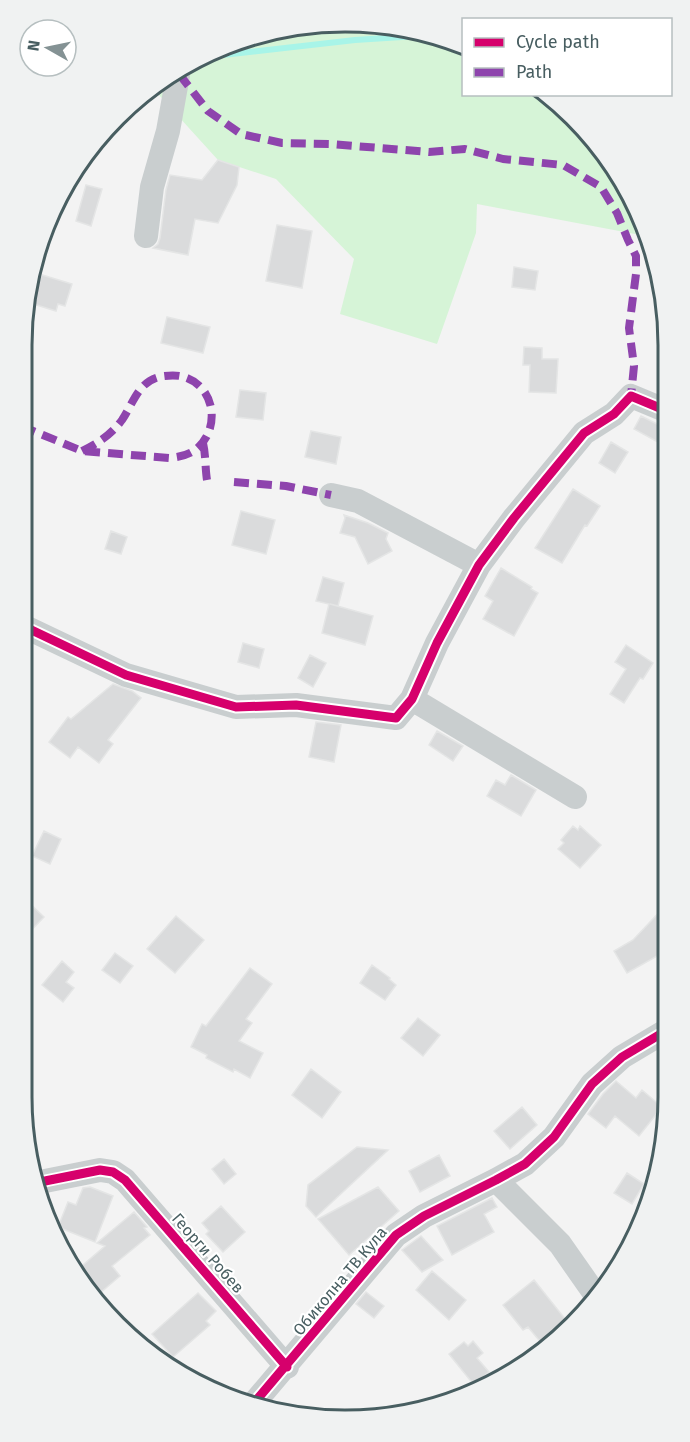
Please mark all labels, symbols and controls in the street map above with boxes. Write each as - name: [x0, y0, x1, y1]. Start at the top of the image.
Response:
- north arrow: [18, 18, 78, 78]
- legend: [462, 18, 672, 96]
- text: Cycle path: [516, 31, 600, 53]
- text: N: [23, 39, 44, 52]
- text: Path: [516, 61, 552, 83]
- street label: Георги Робев: [168, 1209, 248, 1297]
- street label: Обиколна ТВ Кула: [289, 1223, 391, 1339]

